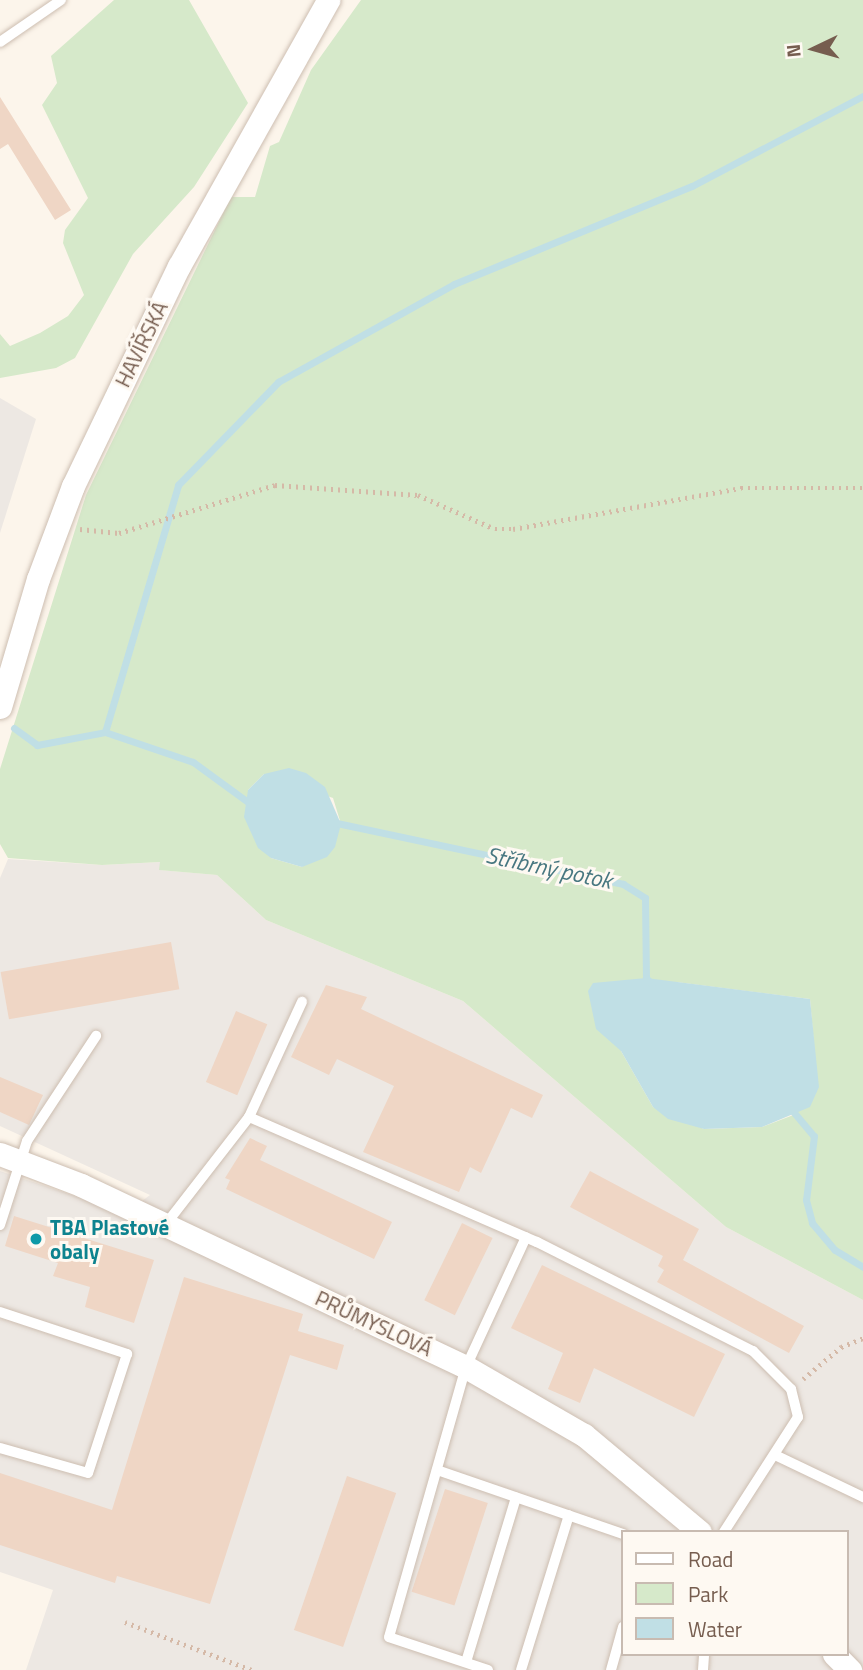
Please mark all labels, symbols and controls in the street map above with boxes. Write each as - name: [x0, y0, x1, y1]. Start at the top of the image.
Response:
- north arrow: [779, 14, 849, 84]
- text: N: [778, 43, 808, 59]
- street label: HAVÍŘSKÁ: [109, 297, 173, 391]
- water label: Stříbrný potok: [483, 841, 615, 895]
- place label: TBA Plastové obaly: [50, 1214, 169, 1264]
- marker: TBA Plastové obaly: [28, 1231, 44, 1247]
- street label: PRŮMYSLOVÁ: [311, 1285, 437, 1361]
- legend: [622, 1530, 849, 1656]
- text: Road: [688, 1543, 733, 1575]
- text: Park: [688, 1578, 728, 1610]
- text: Water: [688, 1613, 742, 1645]

